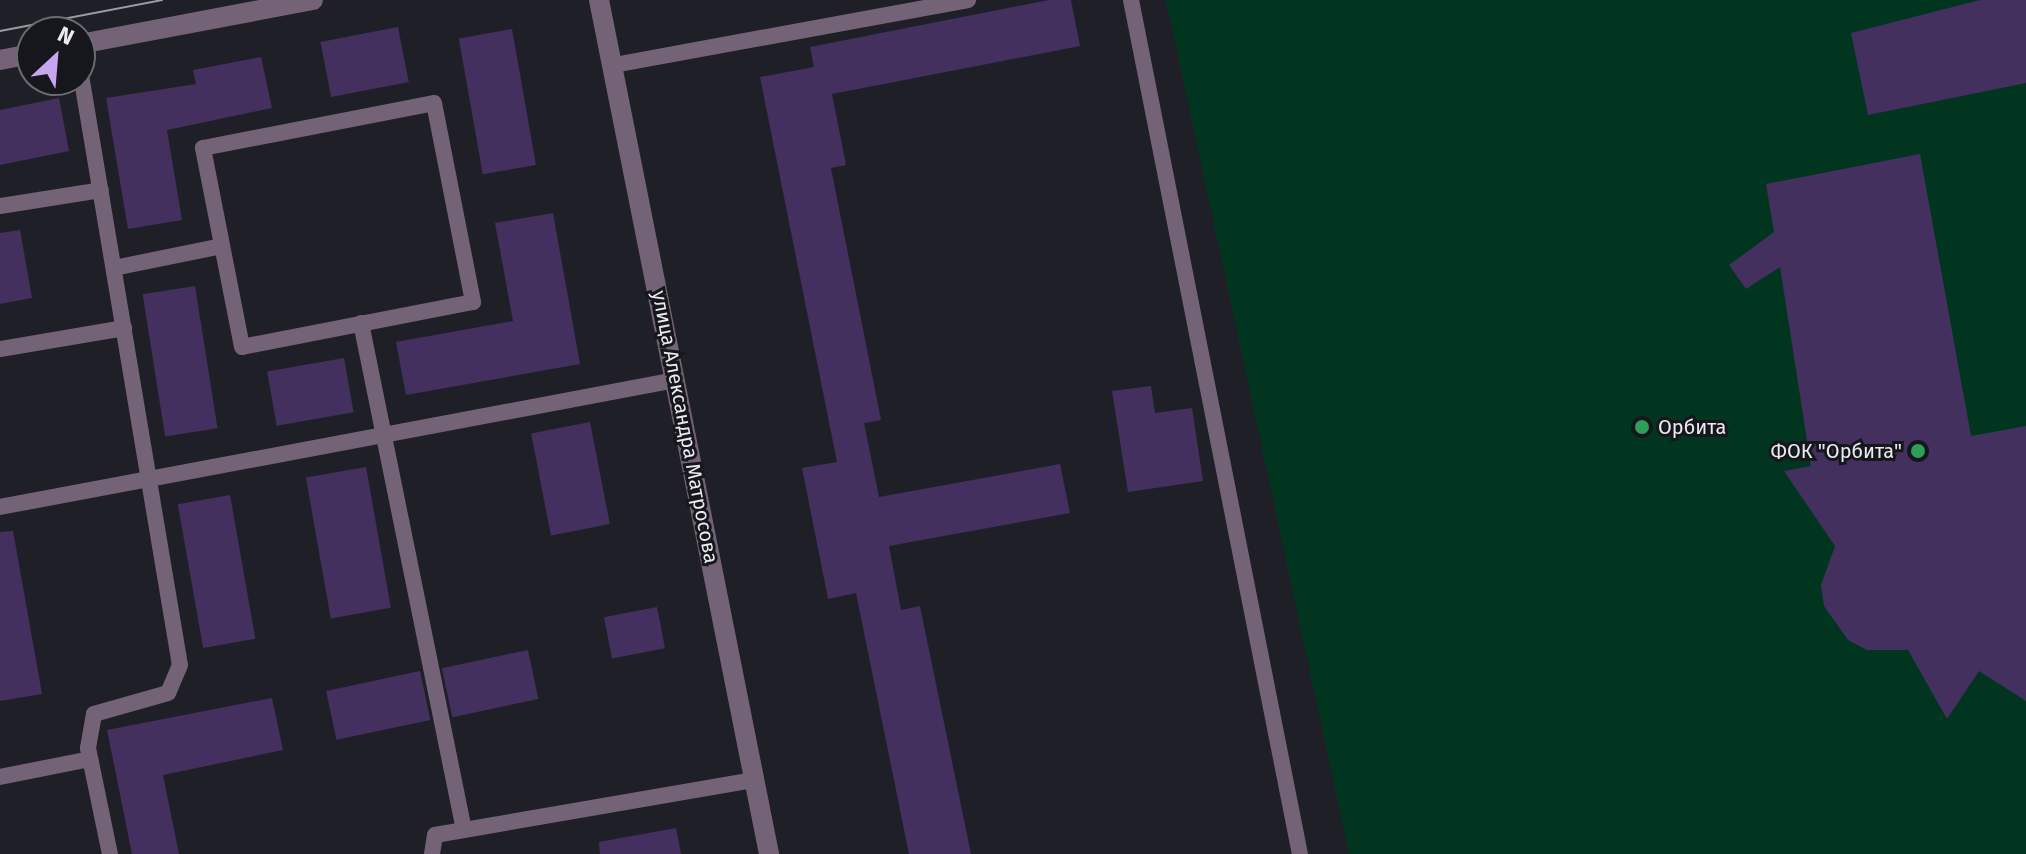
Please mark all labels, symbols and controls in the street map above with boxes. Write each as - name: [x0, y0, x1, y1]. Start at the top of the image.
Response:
- north arrow: [16, 16, 96, 96]
- text: N: [53, 20, 78, 51]
- street label: улица Александра Матросова: [647, 288, 723, 566]
- place label: Орбита: [1658, 415, 1726, 439]
- marker: Орбита: [1633, 418, 1651, 436]
- place label: ФОК "Орбита": [1771, 439, 1902, 463]
- marker: ФОК "Орбита": [1909, 442, 1927, 460]

